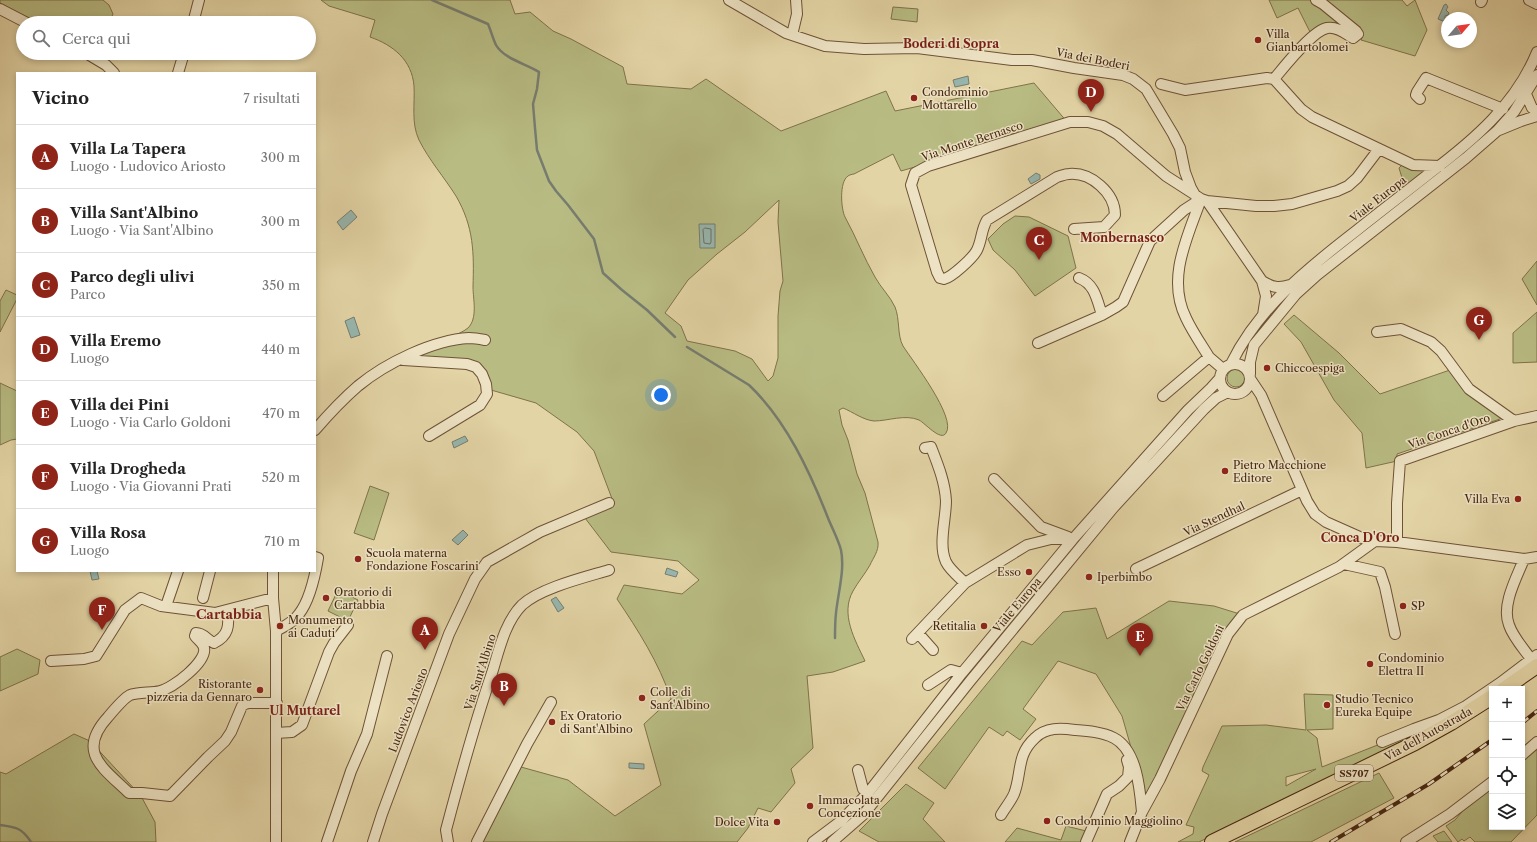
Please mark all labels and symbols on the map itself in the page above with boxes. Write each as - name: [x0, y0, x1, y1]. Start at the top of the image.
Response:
- north arrow: [1441, 12, 1477, 48]
- place label: Villa Gianbartolomei: [1265, 27, 1349, 54]
- marker: Villa Gianbartolomei: [1253, 35, 1263, 45]
- district label: Boderi di Sopra: [903, 36, 1000, 51]
- street label: Via dei Boderi: [1054, 45, 1131, 73]
- pin: D: [1078, 79, 1104, 112]
- place label: Condominio Mottarello: [922, 85, 988, 112]
- marker: Condominio Mottarello: [909, 93, 919, 103]
- street label: Via Monte Bernasco: [919, 118, 1025, 164]
- street label: Viale Europa: [1346, 173, 1409, 226]
- pin: C: [1026, 227, 1052, 260]
- district label: Monbernasco: [1080, 230, 1164, 245]
- pin: G: [1466, 307, 1492, 340]
- place label: Chiccoespiga: [1275, 361, 1345, 375]
- marker: Chiccoespiga: [1262, 363, 1272, 373]
- your location: [651, 385, 671, 405]
- street label: Via Conca d'Oro: [1405, 410, 1492, 452]
- place label: Pietro Macchione Editore: [1233, 458, 1326, 485]
- marker: Pietro Macchione Editore: [1220, 466, 1230, 476]
- place label: Villa Eva: [1464, 492, 1510, 506]
- marker: Villa Eva: [1513, 494, 1523, 504]
- street label: Via Stendhal: [1180, 498, 1248, 540]
- district label: Conca D'Oro: [1321, 530, 1400, 545]
- place label: Scuola materna Fondazione Foscarini: [366, 546, 479, 573]
- marker: Scuola materna Fondazione Foscarini: [353, 554, 363, 564]
- place label: Esso: [997, 565, 1021, 579]
- marker: Esso: [1024, 567, 1034, 577]
- place label: Iperbimbo: [1097, 570, 1152, 584]
- marker: Iperbimbo: [1084, 572, 1094, 582]
- street label: Viale Europa: [989, 574, 1044, 636]
- place label: Oratorio di Cartabbia: [334, 585, 393, 612]
- marker: Oratorio di Cartabbia: [321, 593, 331, 603]
- pin: F: [89, 597, 115, 630]
- place label: SP: [1411, 599, 1425, 613]
- marker: SP: [1398, 601, 1408, 611]
- district label: Cartabbia: [196, 606, 263, 622]
- place label: Monumento ai Caduti: [288, 613, 353, 640]
- pin: A: [412, 617, 438, 650]
- place label: Retitalia: [932, 619, 976, 633]
- marker: Monumento ai Caduti: [275, 621, 285, 631]
- marker: Retitalia: [979, 621, 989, 631]
- street label: Via Carlo Goldoni: [1173, 622, 1227, 714]
- pin: E: [1127, 623, 1153, 656]
- street label: Via Sant'Albino: [461, 632, 499, 713]
- place label: Condominio Elettra II: [1378, 651, 1444, 678]
- marker: Condominio Elettra II: [1365, 659, 1375, 669]
- street label: Ludovico Ariosto: [385, 665, 431, 754]
- pin: B: [491, 673, 517, 706]
- place label: Ristorante pizzeria da Gennaro: [147, 677, 252, 704]
- marker: Ristorante pizzeria da Gennaro: [255, 685, 265, 695]
- place label: Colle di Sant'Albino: [650, 685, 710, 712]
- place label: Studio Tecnico Eureka Equipe: [1335, 692, 1414, 719]
- marker: Colle di Sant'Albino: [637, 693, 647, 703]
- marker: Studio Tecnico Eureka Equipe: [1322, 700, 1332, 710]
- district label: Ul Muttarel: [269, 703, 341, 718]
- street label: Via dell'Autostrada: [1381, 704, 1474, 764]
- place label: Ex Oratorio di Sant'Albino: [560, 709, 633, 736]
- marker: Ex Oratorio di Sant'Albino: [547, 717, 557, 727]
- road number: SS707: [1335, 765, 1373, 781]
- place label: Immacolata Concezione: [818, 793, 881, 820]
- marker: Immacolata Concezione: [805, 801, 815, 811]
- place label: Condominio Maggiolino: [1055, 814, 1183, 828]
- place label: Dolce Vita: [715, 815, 769, 829]
- marker: Condominio Maggiolino: [1042, 816, 1052, 826]
- marker: Dolce Vita: [772, 817, 782, 827]

